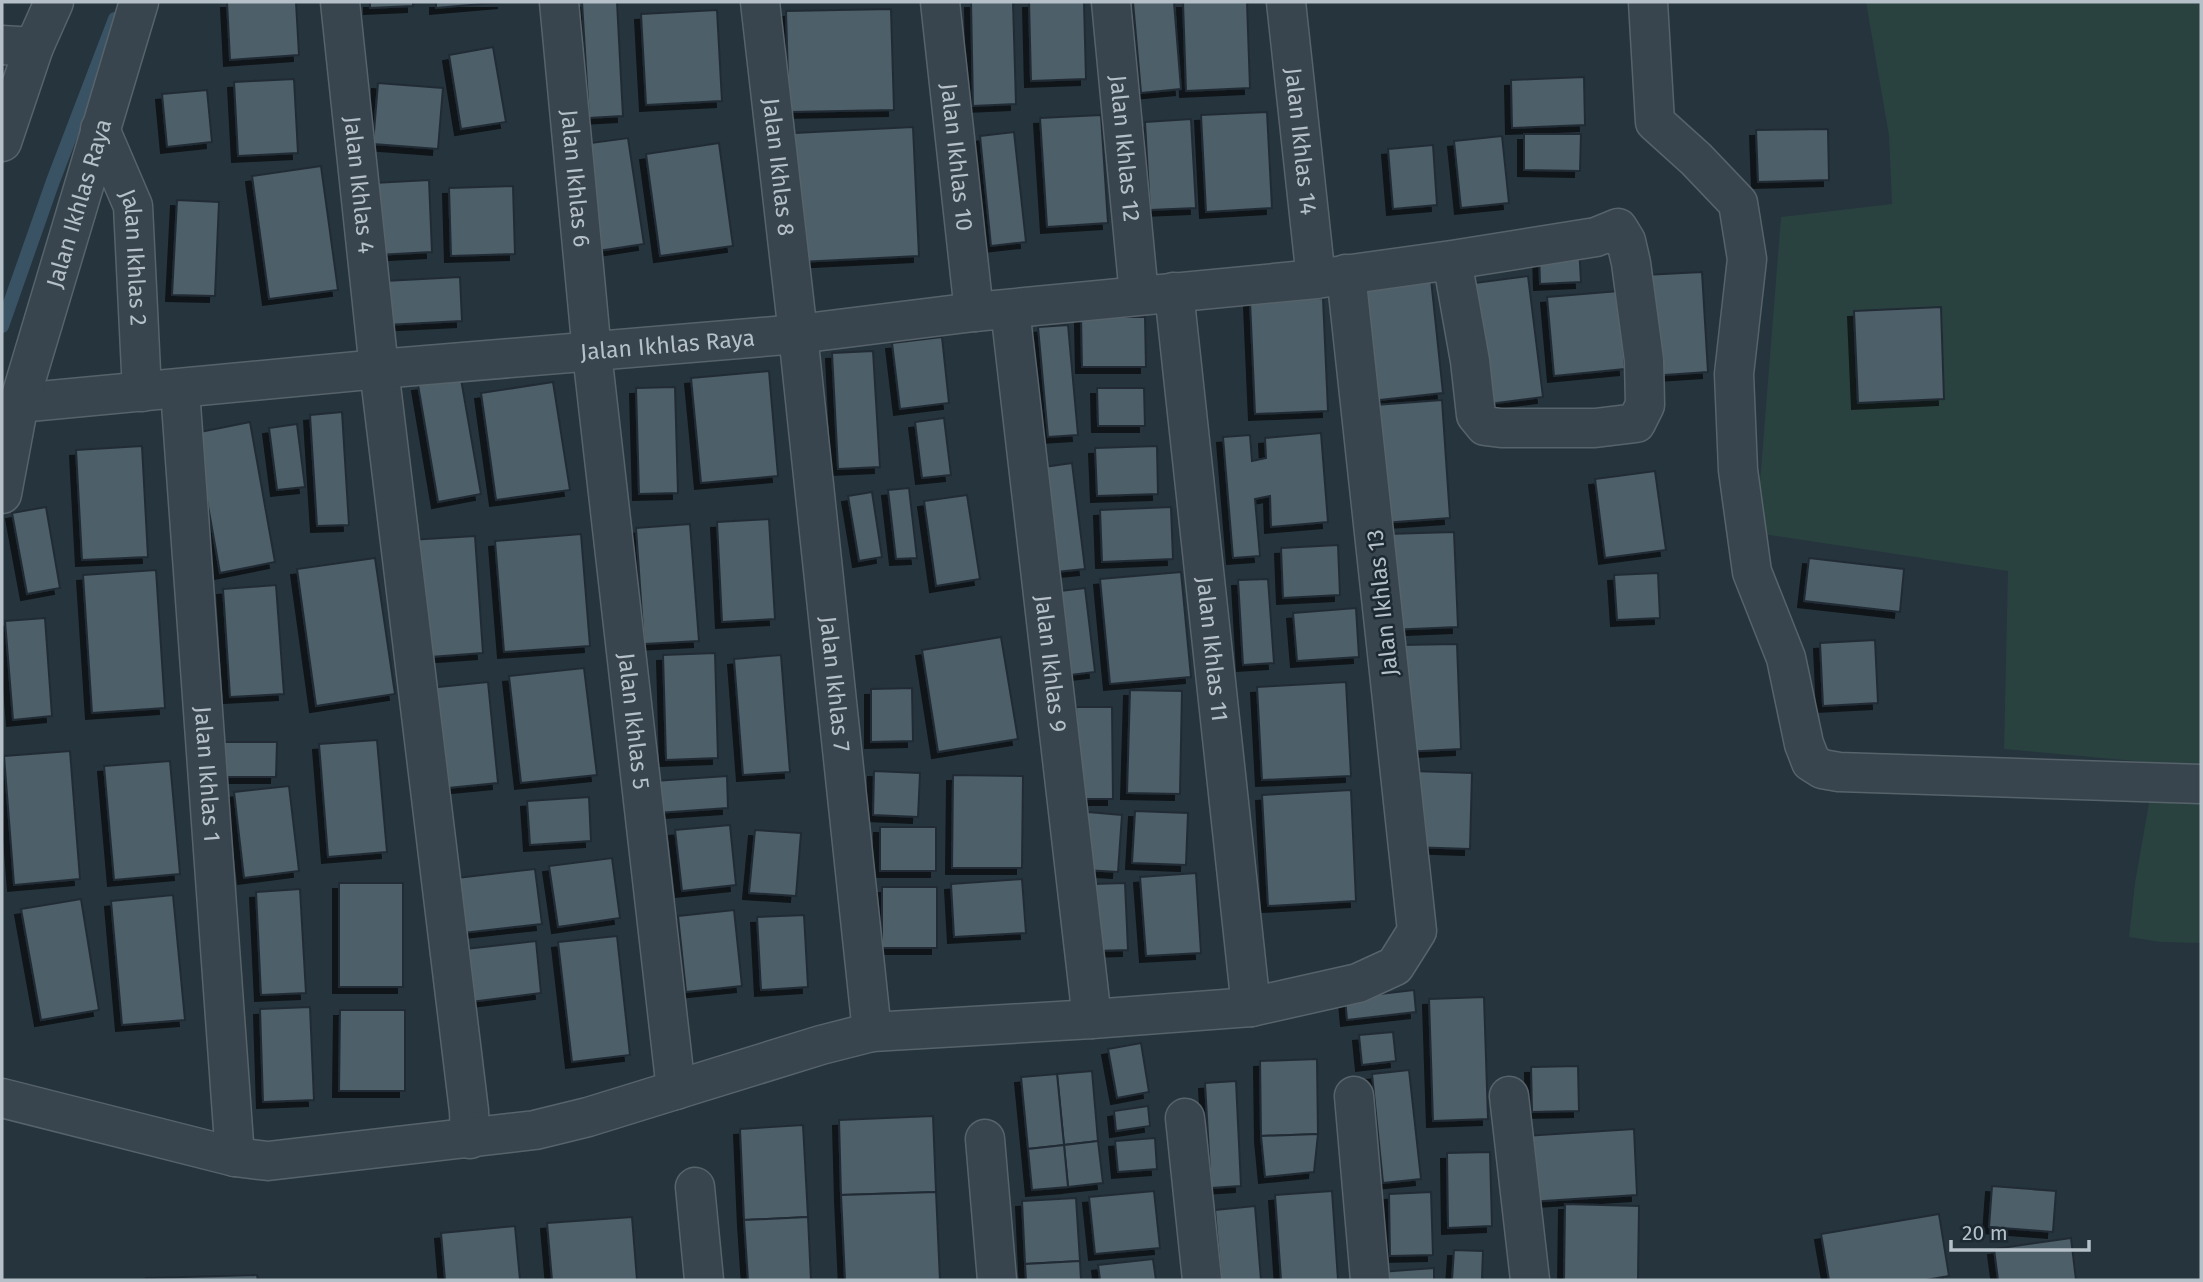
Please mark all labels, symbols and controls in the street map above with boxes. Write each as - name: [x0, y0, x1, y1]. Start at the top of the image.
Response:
- street label: Jalan Ikhlas 14: [1279, 66, 1323, 216]
- street label: Jalan Ikhlas 12: [1104, 74, 1146, 223]
- street label: Jalan Ikhlas 10: [935, 82, 979, 233]
- street label: Jalan Ikhlas 8: [757, 96, 801, 237]
- street label: Jalan Ikhlas 6: [555, 108, 596, 248]
- street label: Jalan Ikhlas Raya: [40, 115, 117, 291]
- street label: Jalan Ikhlas 4: [338, 115, 381, 255]
- street label: Jalan Ikhlas 2: [113, 184, 153, 326]
- street label: Jalan Ikhlas Raya: [579, 324, 756, 366]
- street label: Jalan Ikhlas 13: [1360, 528, 1404, 678]
- street label: Jalan Ikhlas 11: [1191, 575, 1234, 723]
- street label: Jalan Ikhlas 9: [1029, 594, 1073, 734]
- street label: Jalan Ikhlas 7: [814, 615, 856, 753]
- street label: Jalan Ikhlas 5: [612, 651, 656, 791]
- street label: Jalan Ikhlas 1: [189, 705, 226, 843]
- scale bar: [1951, 1208, 2089, 1252]
- text: 20 m: [1962, 1220, 2008, 1246]

